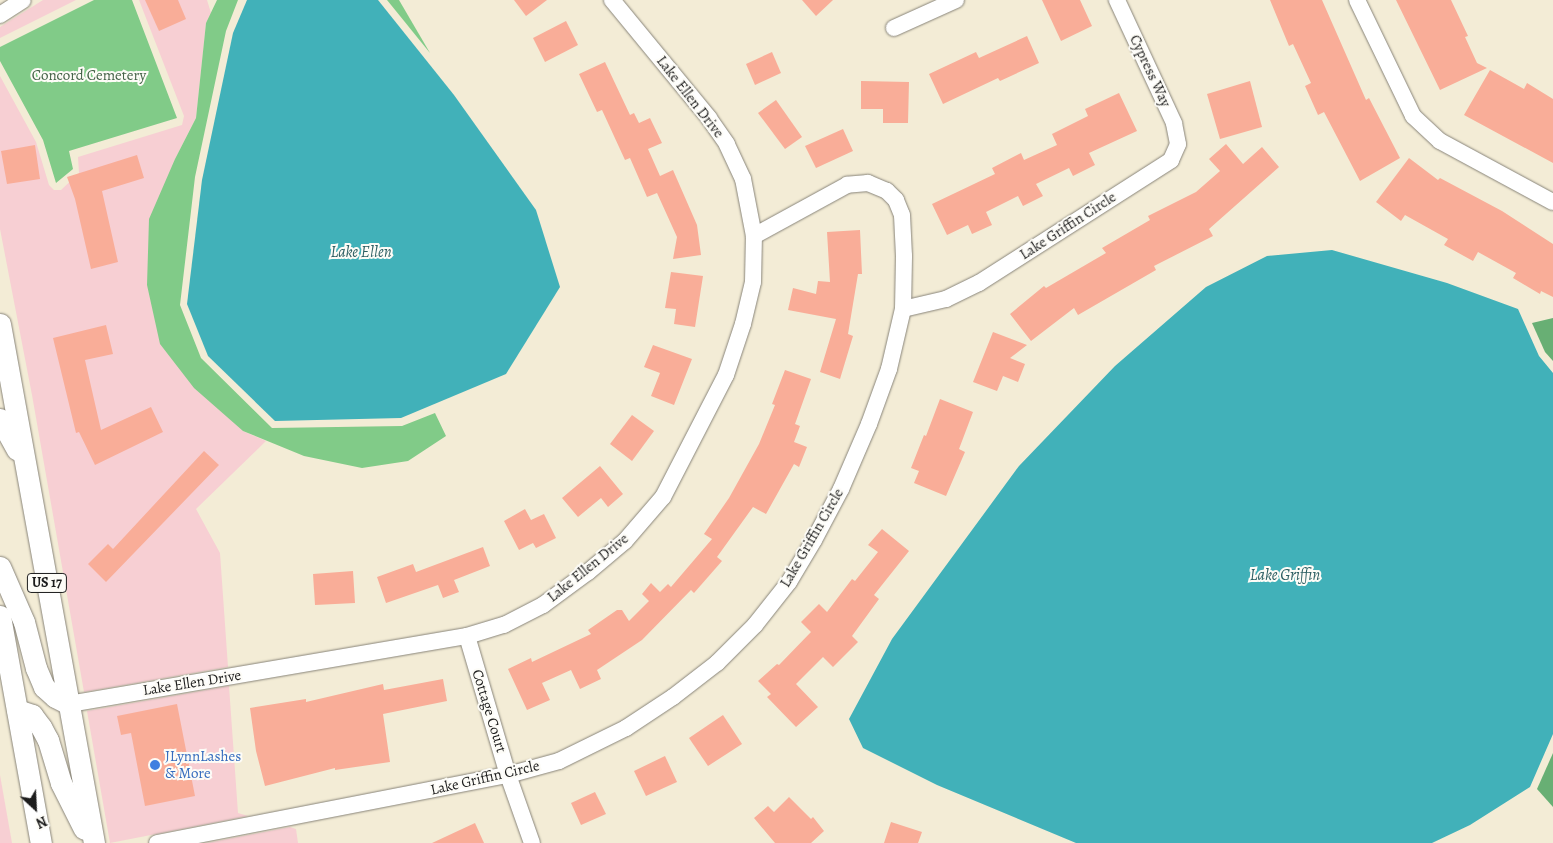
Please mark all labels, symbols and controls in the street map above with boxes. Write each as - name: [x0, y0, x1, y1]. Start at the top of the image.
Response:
- street label: Cypress Way: [1125, 32, 1175, 110]
- street label: Lake Ellen Drive: [652, 52, 728, 142]
- park label: Concord Cemetery: [32, 67, 146, 85]
- street label: Lake Griffin Circle: [1016, 188, 1120, 264]
- water label: Lake Ellen: [330, 242, 392, 262]
- street label: Lake Griffin Circle: [776, 485, 848, 591]
- street label: Lake Ellen Drive: [544, 530, 632, 606]
- water label: Lake Griffin: [1250, 565, 1320, 585]
- road number: US 17: [26, 572, 68, 594]
- street label: Lake Ellen Drive: [142, 666, 242, 700]
- street label: Cottage Court: [468, 667, 510, 755]
- place label: JLynnLashes & More: [165, 747, 241, 782]
- street label: Lake Griffin Circle: [429, 757, 541, 799]
- marker: JLynnLashes & More: [149, 759, 161, 771]
- north arrow: [10, 783, 60, 833]
- text: N: [33, 811, 50, 833]

